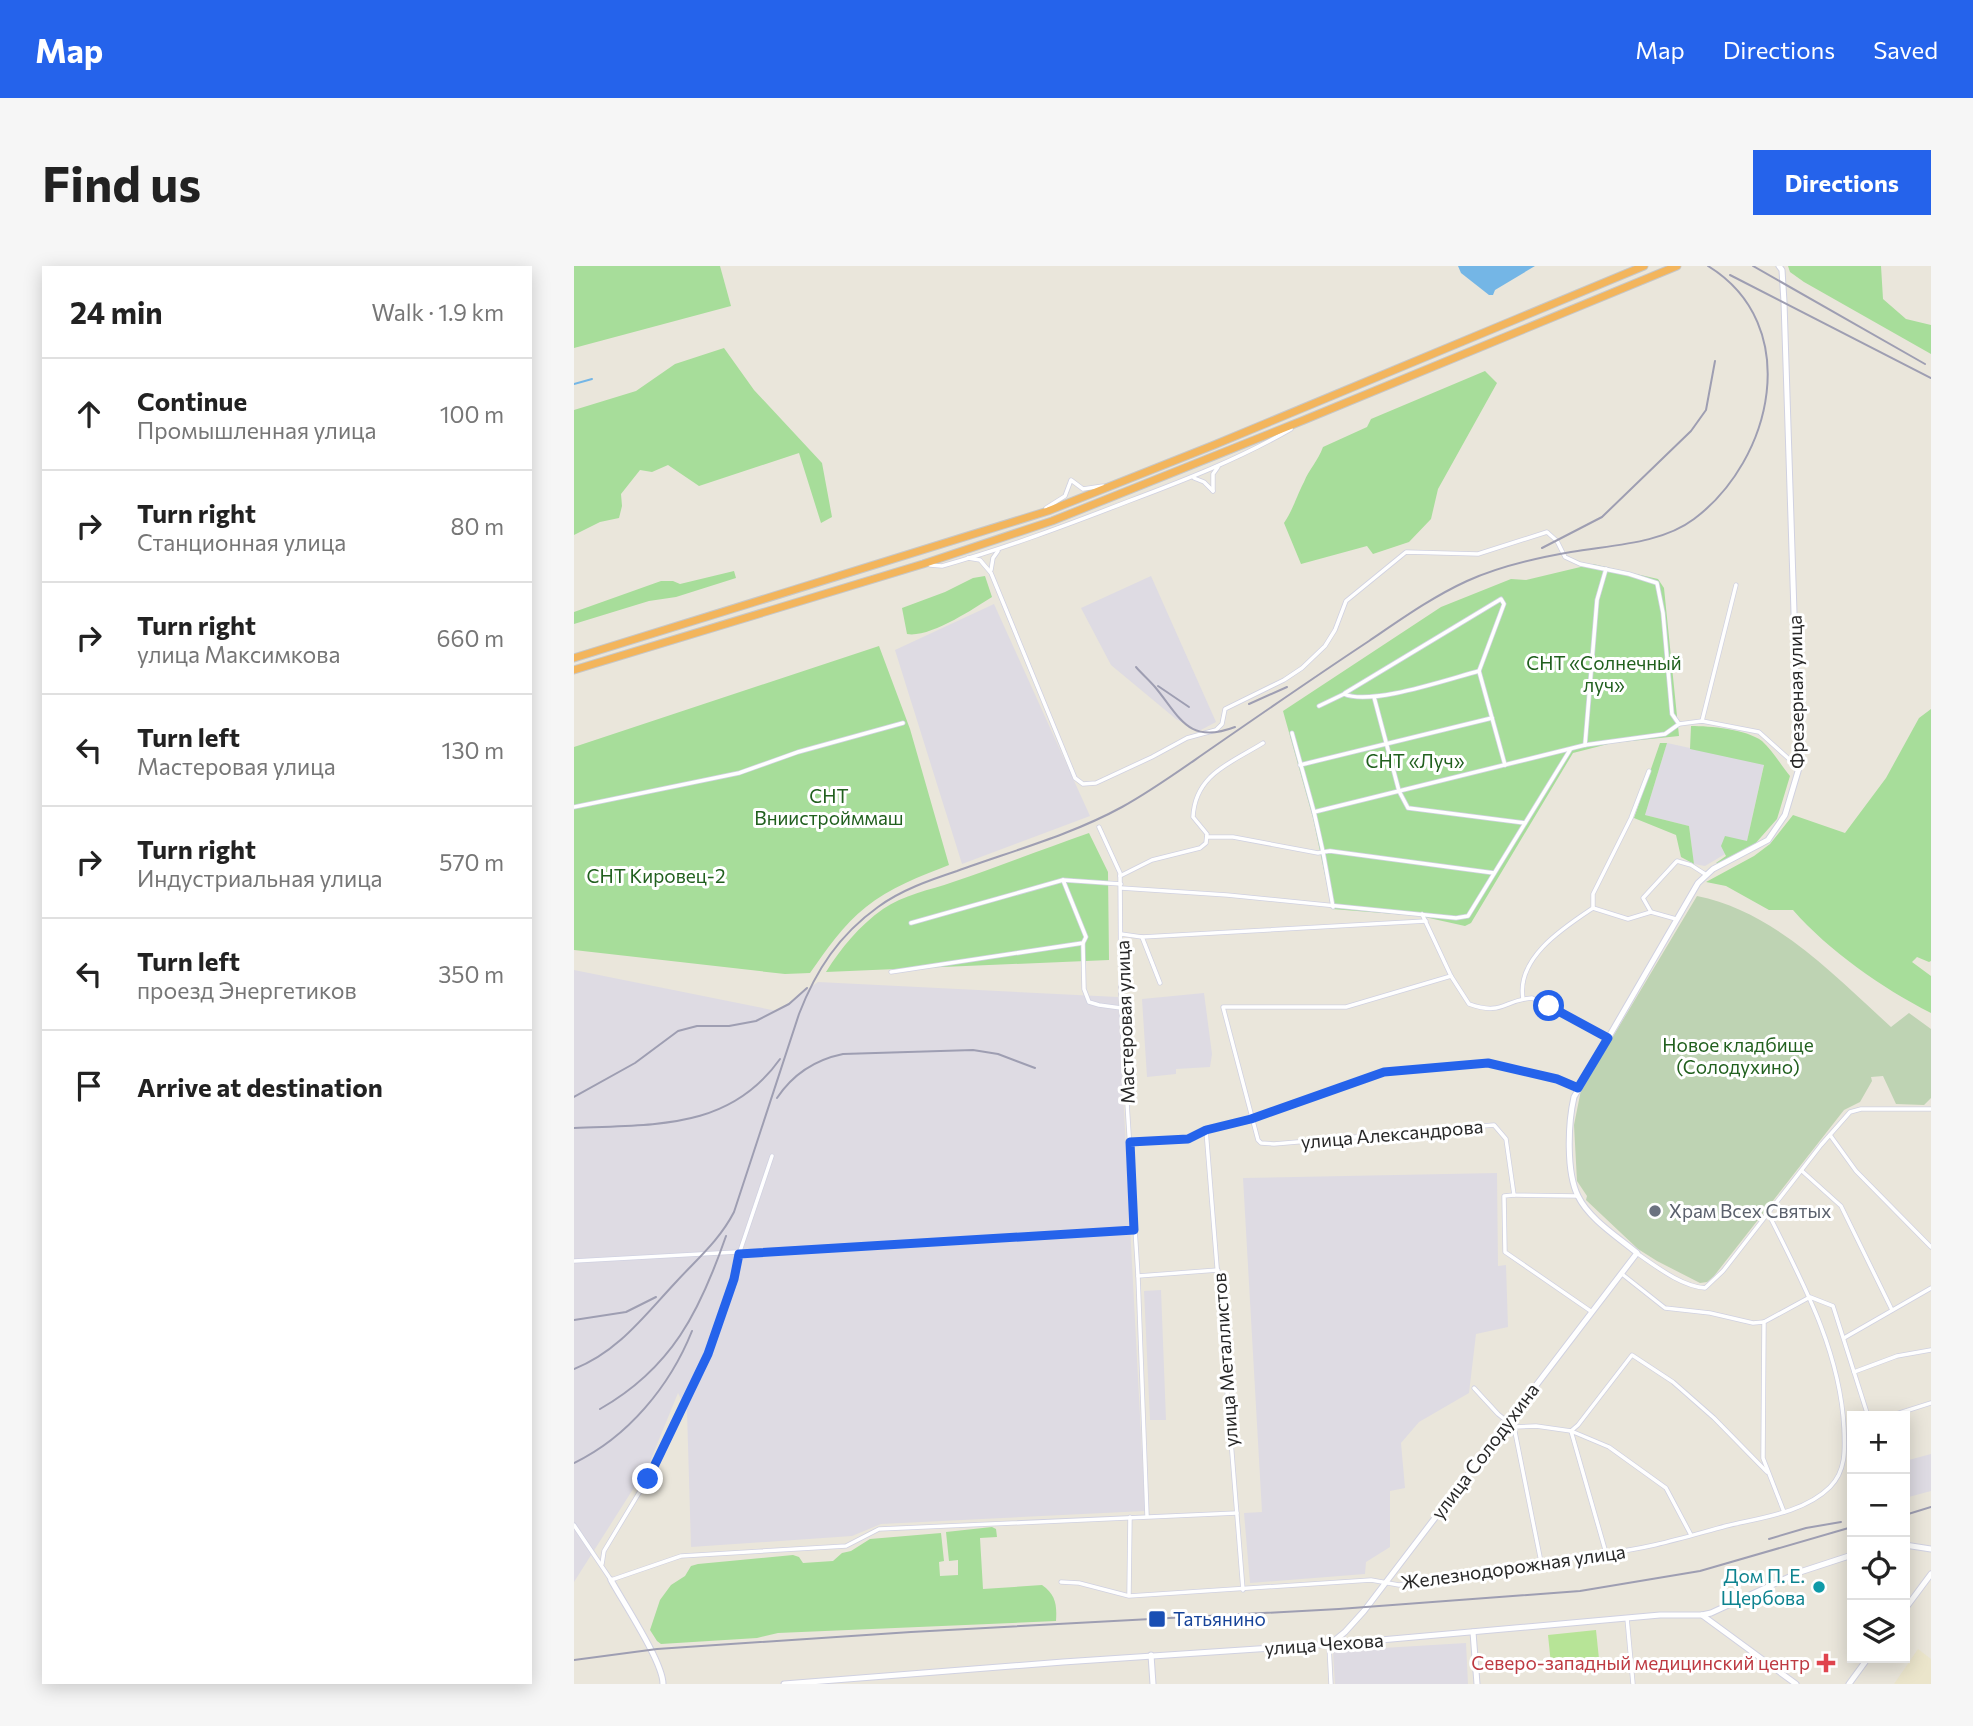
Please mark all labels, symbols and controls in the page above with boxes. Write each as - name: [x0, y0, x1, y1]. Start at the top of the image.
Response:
- text: Map: [35, 29, 103, 70]
- text: Map: [1635, 35, 1685, 64]
- text: Directions: [1723, 35, 1835, 64]
- text: Saved: [1873, 35, 1938, 64]
- button: Directions: [1753, 150, 1931, 215]
- text: Find us: [42, 152, 201, 212]
- text: 24 min: [70, 293, 163, 330]
- text: Walk · 1.9 km: [371, 298, 504, 326]
- text: Continue: [137, 385, 247, 416]
- icon: ahead: [70, 395, 108, 433]
- text: 100 m: [440, 400, 504, 428]
- text: Промышленная улица: [137, 416, 376, 444]
- text: Turn right: [137, 497, 256, 528]
- icon: right: [70, 507, 108, 545]
- text: 80 m: [451, 512, 504, 540]
- text: Станционная улица: [137, 528, 346, 556]
- text: Turn right: [137, 609, 256, 640]
- street label: Фрезерная улица: [1783, 615, 1808, 769]
- icon: right: [70, 619, 108, 657]
- text: 660 m: [437, 624, 504, 652]
- text: улица Максимкова: [137, 640, 340, 668]
- park label: СНТ «Солнечный луч»: [1526, 651, 1682, 696]
- text: Turn left: [137, 721, 240, 752]
- icon: left: [70, 731, 108, 769]
- text: 130 m: [442, 736, 504, 764]
- park label: СНТ «Луч»: [1366, 749, 1465, 772]
- text: Мастеровая улица: [137, 752, 336, 780]
- park label: СНТ Вниистройммаш: [754, 784, 904, 829]
- text: Turn right: [137, 833, 256, 864]
- icon: right: [70, 843, 108, 881]
- text: 570 m: [439, 848, 504, 876]
- text: Индустриальная улица: [137, 864, 383, 892]
- park label: СНТ Кировец-2: [587, 864, 725, 887]
- street label: Мастеровая улица: [1110, 940, 1139, 1104]
- text: Turn left: [137, 945, 240, 976]
- icon: left: [70, 955, 108, 993]
- text: 350 m: [438, 960, 504, 988]
- text: проезд Энергетиков: [137, 976, 357, 1004]
- route start: [1533, 990, 1564, 1021]
- park label: Новое кладбище (Солодухино): [1662, 1033, 1814, 1078]
- icon: arrive: [70, 1067, 108, 1105]
- text: Arrive at destination: [137, 1071, 383, 1102]
- street label: улица Александрова: [1300, 1114, 1484, 1153]
- place label: Храм Всех Святых: [1669, 1199, 1831, 1222]
- marker: Храм Всех Святых: [1647, 1203, 1663, 1219]
- street label: улица Металлистов: [1207, 1272, 1242, 1448]
- street label: улица Солодухина: [1426, 1378, 1543, 1523]
- map controls: [1847, 1411, 1910, 1663]
- button: +: [1847, 1411, 1910, 1474]
- route end: [632, 1463, 663, 1494]
- button: −: [1847, 1474, 1910, 1537]
- button: locate: [1847, 1537, 1910, 1600]
- street label: Железнодорожная улица: [1399, 1539, 1627, 1594]
- place label: Дом П. Е. Щербова: [1721, 1564, 1805, 1609]
- marker: Дом П. Е. Щербова: [1811, 1579, 1827, 1595]
- button: layers: [1847, 1600, 1910, 1663]
- place label: Татьянино: [1173, 1607, 1266, 1630]
- marker: Татьянино: [1147, 1609, 1167, 1629]
- street label: улица Чехова: [1264, 1628, 1384, 1659]
- place label: Северо-западный медицинский центр: [1471, 1651, 1810, 1674]
- marker: Северо-западный медицинский центр: [1816, 1653, 1836, 1673]

